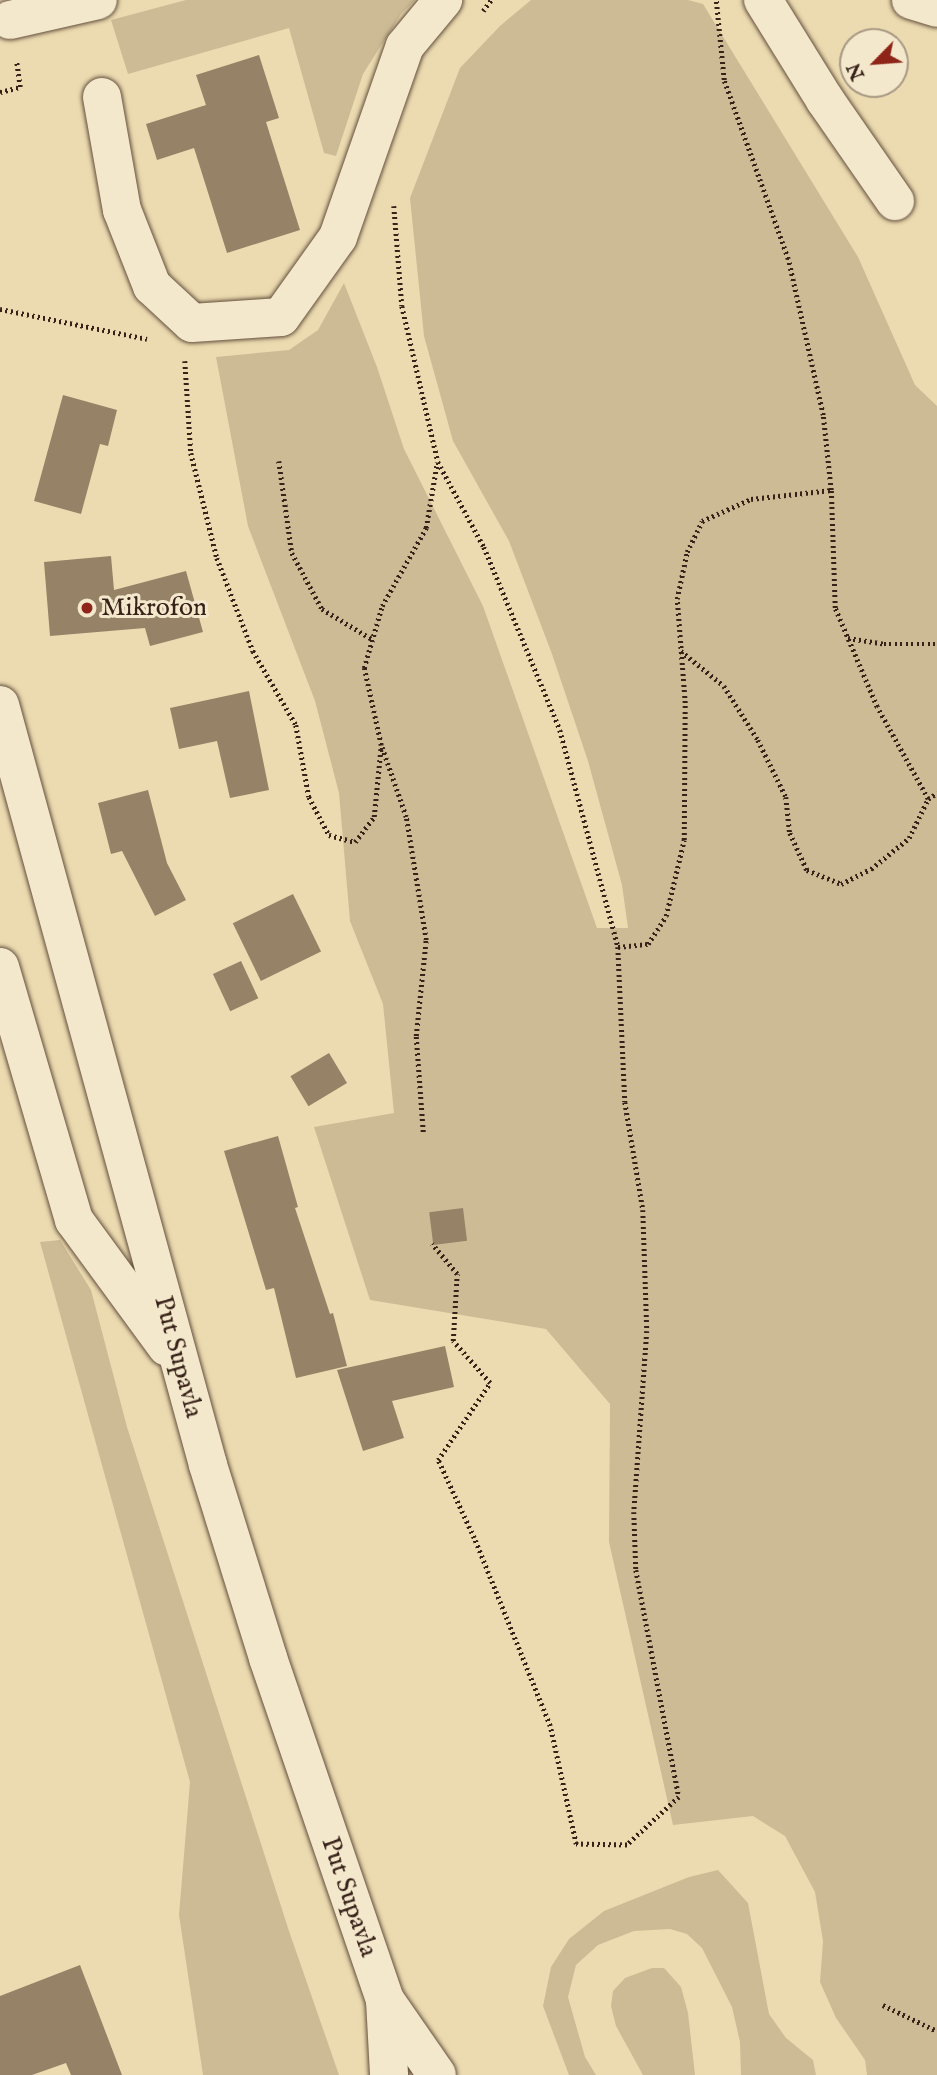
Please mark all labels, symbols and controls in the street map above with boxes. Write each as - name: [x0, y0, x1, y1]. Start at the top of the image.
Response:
- north arrow: [839, 28, 909, 98]
- text: N: [842, 59, 871, 84]
- place label: Mikrofon: [101, 592, 207, 624]
- marker: Mikrofon: [79, 600, 95, 616]
- street label: Put Supavla: [147, 1293, 209, 1421]
- street label: Put Supavla: [314, 1833, 384, 1961]

